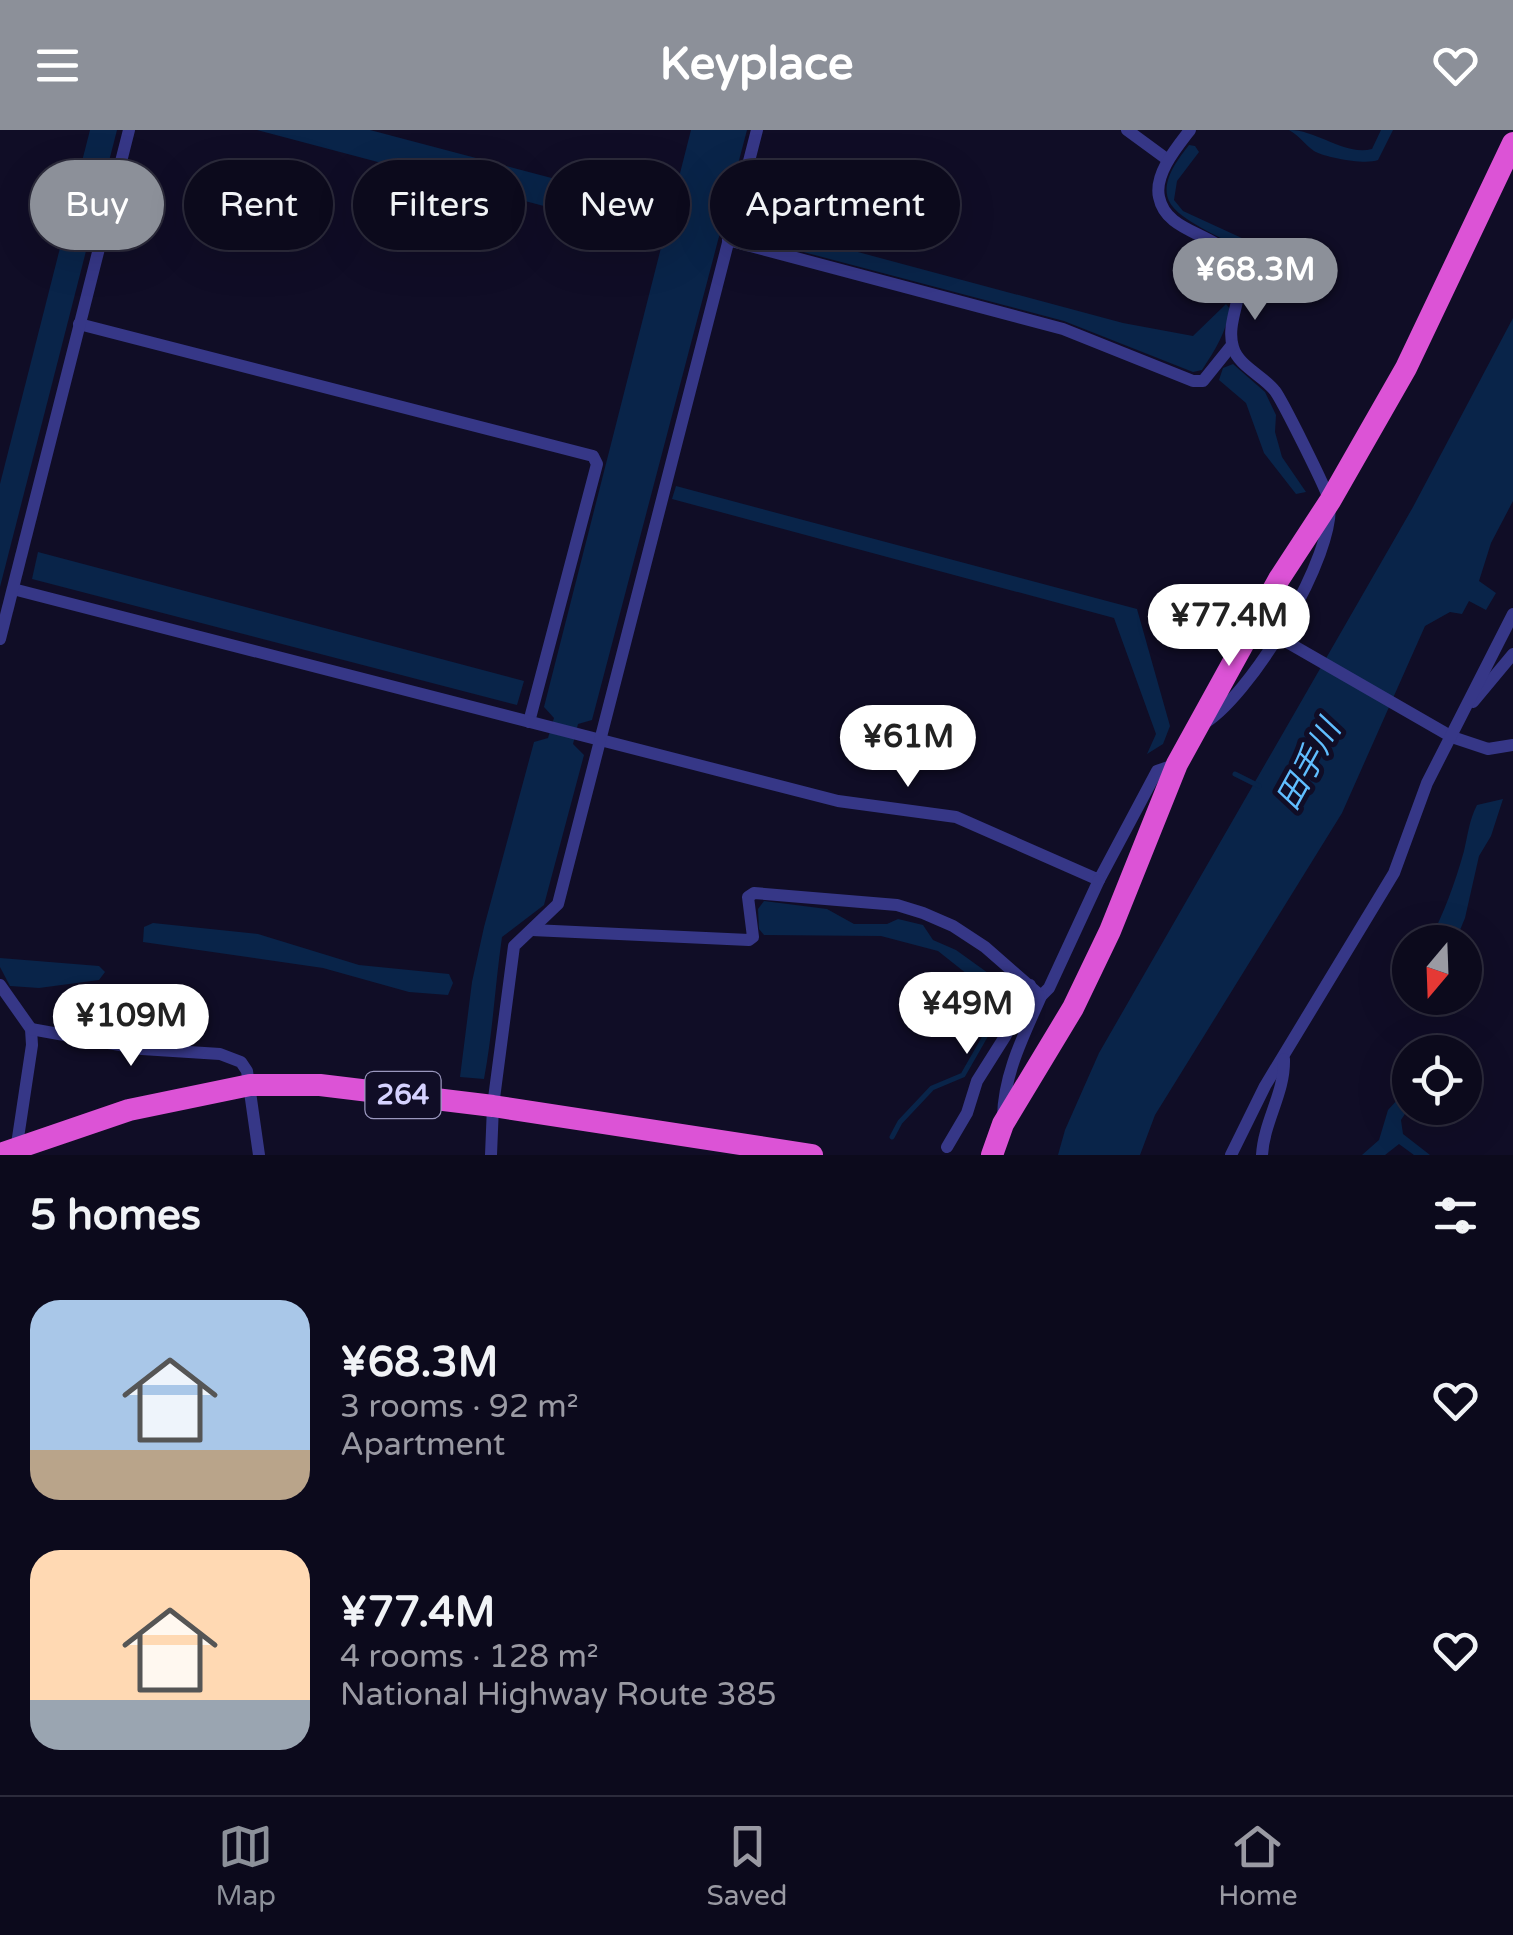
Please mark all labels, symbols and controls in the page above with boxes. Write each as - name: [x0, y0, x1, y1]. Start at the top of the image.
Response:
- icon: menu: [30, 38, 85, 93]
- text: Keyplace: [660, 38, 853, 92]
- icon: heart: [1428, 38, 1483, 93]
- chip: Buy: [30, 160, 164, 250]
- chip: Rent: [184, 160, 333, 250]
- chip: Filters: [353, 160, 525, 250]
- chip: New: [545, 160, 690, 250]
- chip: Apartment: [710, 160, 960, 250]
- pin: ¥68.3M: [1174, 238, 1336, 323]
- text: ¥68.3M: [1195, 251, 1315, 289]
- pin: ¥77.4M: [1148, 584, 1310, 669]
- text: ¥77.4M: [1170, 597, 1288, 635]
- pin: ¥61M: [849, 705, 967, 790]
- water label: 田手川: [1269, 711, 1350, 816]
- text: ¥61M: [862, 718, 954, 756]
- north arrow: [1392, 925, 1482, 1015]
- map controls: [1392, 925, 1482, 1125]
- pin: ¥49M: [908, 972, 1026, 1057]
- pin: ¥109M: [61, 984, 201, 1069]
- text: ¥49M: [921, 985, 1013, 1023]
- text: ¥109M: [75, 997, 187, 1035]
- button: locate: [1392, 1035, 1482, 1125]
- road number: 264: [366, 1072, 440, 1118]
- icon: filters: [1428, 1188, 1483, 1243]
- text: 5 homes: [30, 1190, 201, 1241]
- text: ¥68.3M: [340, 1337, 498, 1388]
- icon: home: [110, 1340, 230, 1460]
- icon: heart: [1428, 1373, 1483, 1428]
- text: 3 rooms · 92 m²: [340, 1388, 579, 1426]
- text: Apartment: [340, 1426, 505, 1464]
- text: ¥77.4M: [340, 1587, 495, 1638]
- icon: home: [110, 1590, 230, 1710]
- icon: heart: [1428, 1623, 1483, 1678]
- text: 4 rooms · 128 m²: [340, 1638, 599, 1676]
- text: National Highway Route 385: [340, 1676, 777, 1714]
- tab: Map: [215, 1819, 276, 1913]
- tab: Saved: [707, 1819, 788, 1913]
- tab: Home: [1218, 1819, 1298, 1913]

